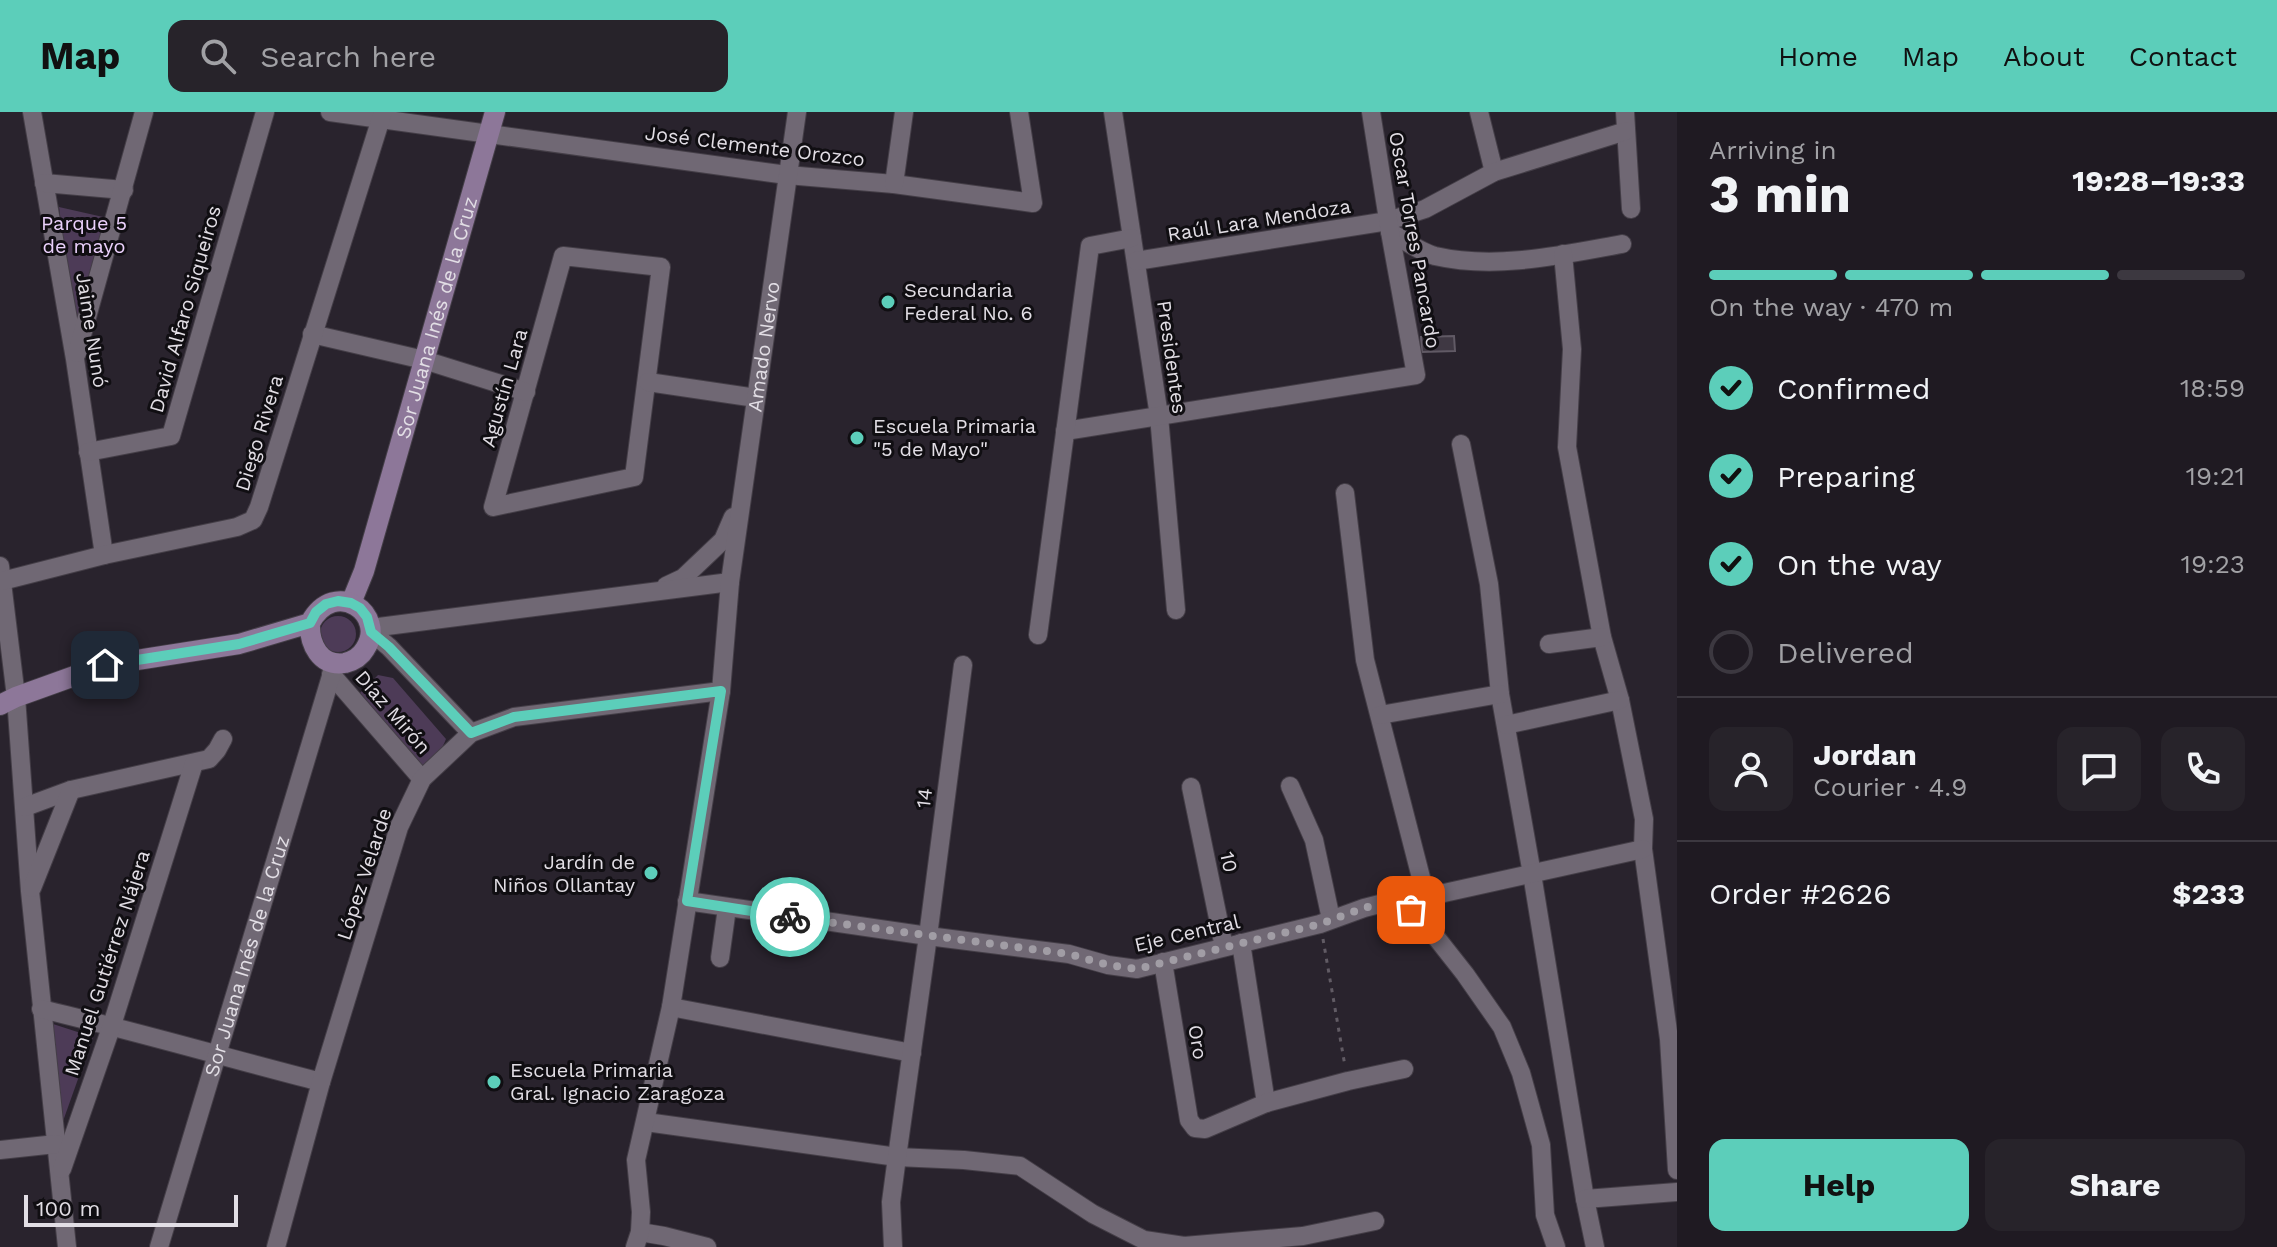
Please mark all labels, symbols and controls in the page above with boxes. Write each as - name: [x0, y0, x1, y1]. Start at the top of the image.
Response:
- search box: [168, 20, 728, 92]
- text: Map: [40, 34, 120, 78]
- icon: search: [196, 34, 240, 78]
- text: Search here: [260, 39, 436, 74]
- text: Home: [1778, 40, 1858, 73]
- text: Map: [1902, 40, 1959, 73]
- text: About: [2003, 40, 2085, 73]
- text: Contact: [2129, 40, 2237, 73]
- street label: José Clemente Orozco: [644, 121, 866, 171]
- street label: Oscar Torres Pancardo: [1384, 130, 1446, 350]
- text: Arriving in: [1709, 135, 1837, 165]
- text: 19:28–19:33: [2072, 163, 2245, 198]
- text: 3 min: [1709, 164, 1851, 225]
- street label: Sor Juana Inés de la Cruz: [390, 194, 482, 441]
- street label: Raúl Lara Mendoza: [1166, 194, 1352, 246]
- street label: David Alfaro Siqueiros: [144, 203, 226, 415]
- park label: Parque 5 de mayo: [41, 211, 127, 258]
- street label: Jaime Nunó: [71, 271, 113, 389]
- place label: Secundaria Federal No. 6: [904, 278, 1033, 325]
- street label: Amado Nervo: [742, 280, 785, 414]
- text: On the way · 470 m: [1709, 292, 1953, 322]
- marker: Secundaria Federal No. 6: [879, 293, 897, 311]
- street label: Presidentes: [1152, 299, 1192, 415]
- street label: Agustín Lara: [476, 326, 532, 450]
- icon: check: [1709, 366, 1753, 410]
- text: Confirmed: [1777, 371, 1931, 406]
- street label: Diego Rivera: [230, 372, 288, 494]
- text: 18:59: [2180, 373, 2245, 403]
- place label: Escuela Primaria "5 de Mayo": [873, 414, 1036, 461]
- marker: Escuela Primaria "5 de Mayo": [848, 429, 866, 447]
- icon: check: [1709, 454, 1753, 498]
- text: Preparing: [1777, 459, 1915, 494]
- text: 19:21: [2186, 461, 2245, 491]
- icon: check: [1709, 542, 1753, 586]
- text: On the way: [1777, 547, 1942, 582]
- text: 19:23: [2181, 549, 2245, 579]
- pin: [71, 631, 139, 699]
- text: Delivered: [1777, 635, 1914, 670]
- icon: home: [83, 643, 127, 687]
- street label: Díaz Mirón: [350, 665, 436, 759]
- button: person: [1709, 727, 1793, 811]
- button: chat: [2057, 727, 2141, 811]
- button: phone: [2161, 727, 2245, 811]
- text: Jordan: [1813, 737, 1917, 772]
- text: Courier · 4.9: [1813, 772, 1967, 802]
- street label: 14: [911, 787, 937, 809]
- street label: López Velarde: [331, 805, 397, 943]
- street label: Sor Juana Inés de la Cruz: [199, 832, 294, 1079]
- street label: Manuel Gutiérrez Nájera: [59, 847, 155, 1079]
- place label: Jardín de Niños Ollantay: [493, 850, 636, 897]
- street label: 10: [1215, 850, 1243, 874]
- marker: Jardín de Niños Ollantay: [642, 864, 660, 882]
- pin: [1377, 876, 1445, 944]
- text: Order #2626: [1709, 876, 1892, 911]
- text: $233: [2172, 876, 2245, 911]
- courier: [750, 877, 830, 957]
- icon: bag: [1389, 888, 1433, 932]
- icon: bike: [768, 895, 812, 939]
- street label: Eje Central: [1132, 909, 1242, 957]
- street label: Oro: [1183, 1023, 1213, 1061]
- place label: Escuela Primaria Gral. Ignacio Zaragoza: [510, 1058, 725, 1105]
- marker: Escuela Primaria Gral. Ignacio Zaragoza: [485, 1073, 503, 1091]
- button: Help: [1709, 1139, 1969, 1231]
- button: Share: [1985, 1139, 2245, 1231]
- scale bar: [24, 1191, 238, 1227]
- text: 100 m: [36, 1196, 100, 1221]

